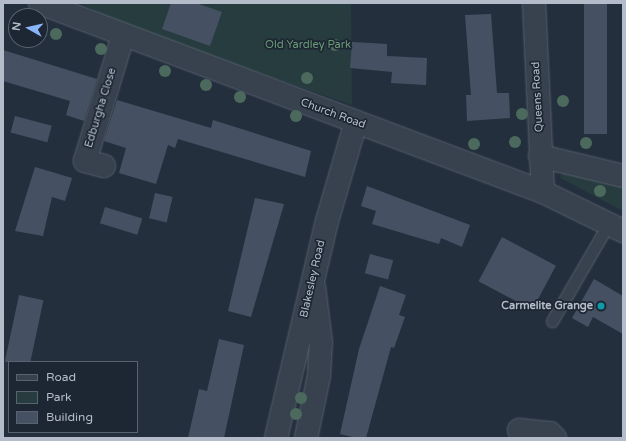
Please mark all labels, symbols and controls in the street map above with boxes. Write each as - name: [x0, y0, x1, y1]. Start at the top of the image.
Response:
- north arrow: [8, 8, 48, 48]
- text: N: [10, 21, 24, 32]
- park label: Old Yardley Park: [265, 38, 351, 52]
- street label: Queens Road: [530, 61, 546, 133]
- street label: Edburgha Close: [83, 67, 119, 149]
- street label: Church Road: [299, 96, 367, 132]
- street label: Blakesley Road: [298, 239, 328, 319]
- place label: Carmelite Grange: [501, 299, 593, 313]
- marker: Carmelite Grange: [596, 301, 606, 311]
- legend: [8, 361, 138, 433]
- text: Road: [46, 370, 76, 384]
- text: Park: [46, 390, 72, 404]
- text: Building: [46, 410, 93, 424]

